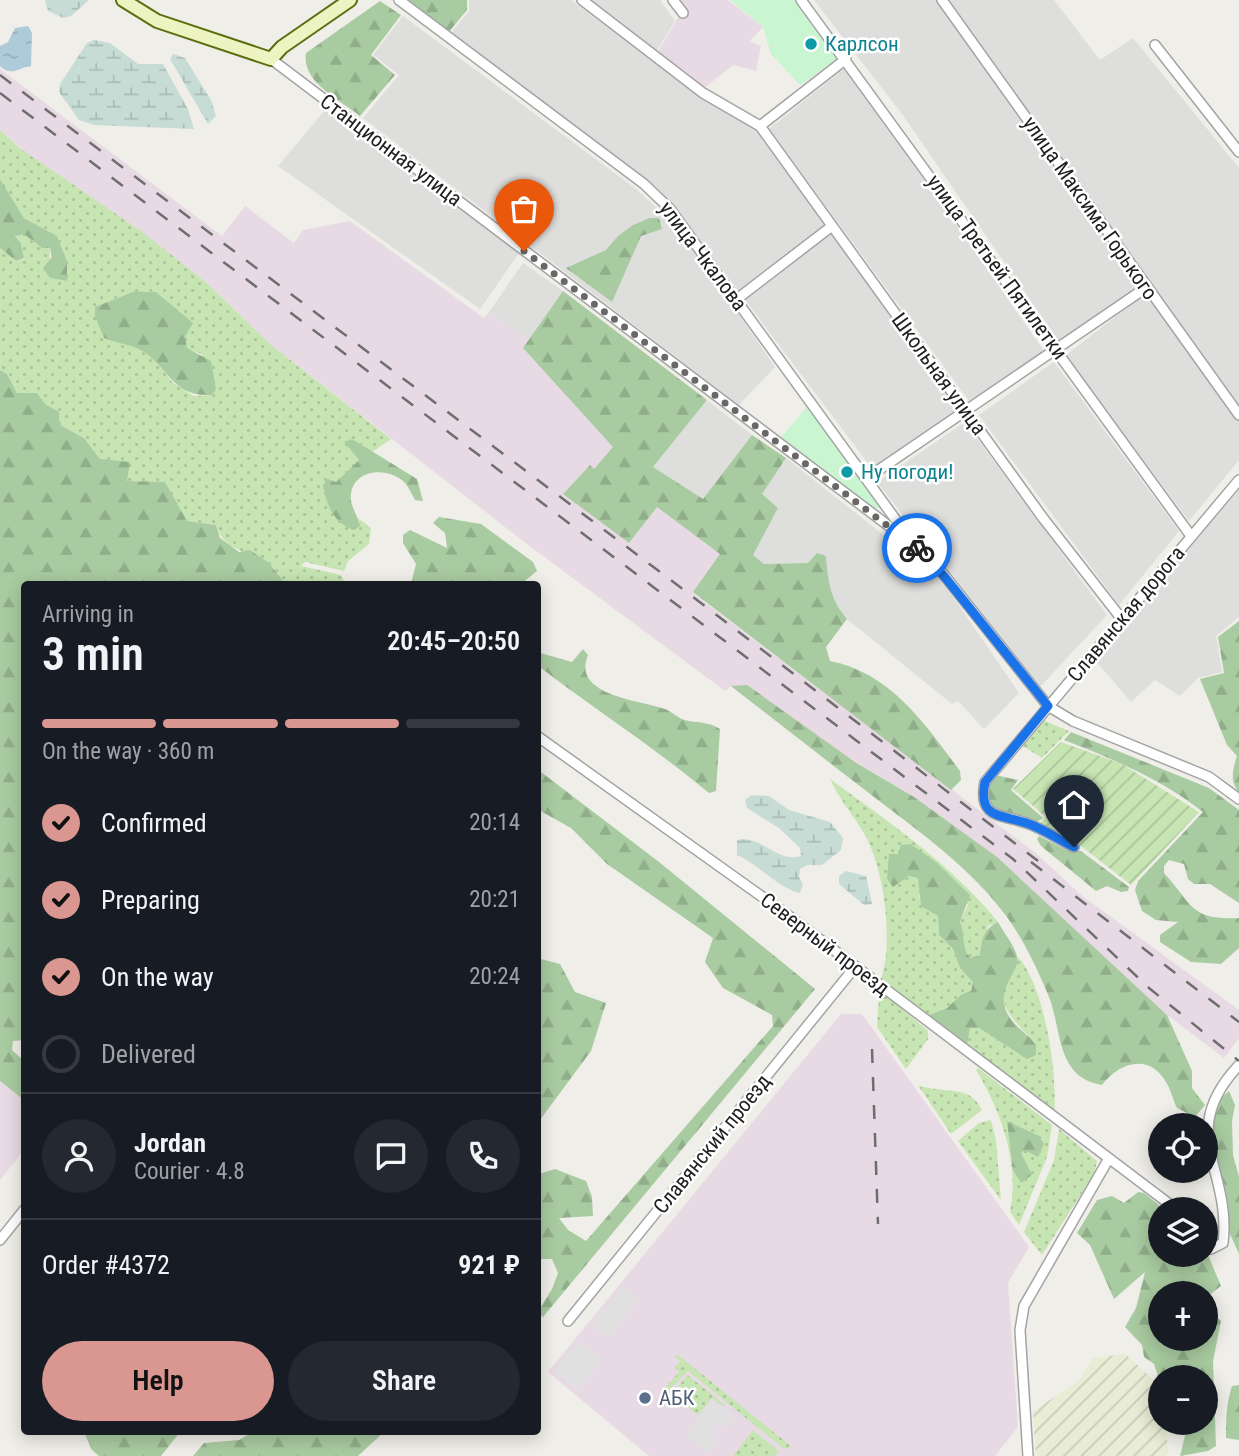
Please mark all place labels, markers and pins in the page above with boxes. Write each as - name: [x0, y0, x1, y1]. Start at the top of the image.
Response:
- place label: Карлсон: [825, 32, 899, 56]
- marker: Карлсон: [803, 36, 819, 52]
- pin: [494, 179, 554, 251]
- place label: Ну погоди!: [861, 460, 953, 484]
- marker: Ну погоди!: [839, 464, 855, 480]
- pin: [1044, 775, 1104, 847]
- place label: АБК: [659, 1386, 695, 1410]
- marker: АБК: [637, 1390, 653, 1406]

